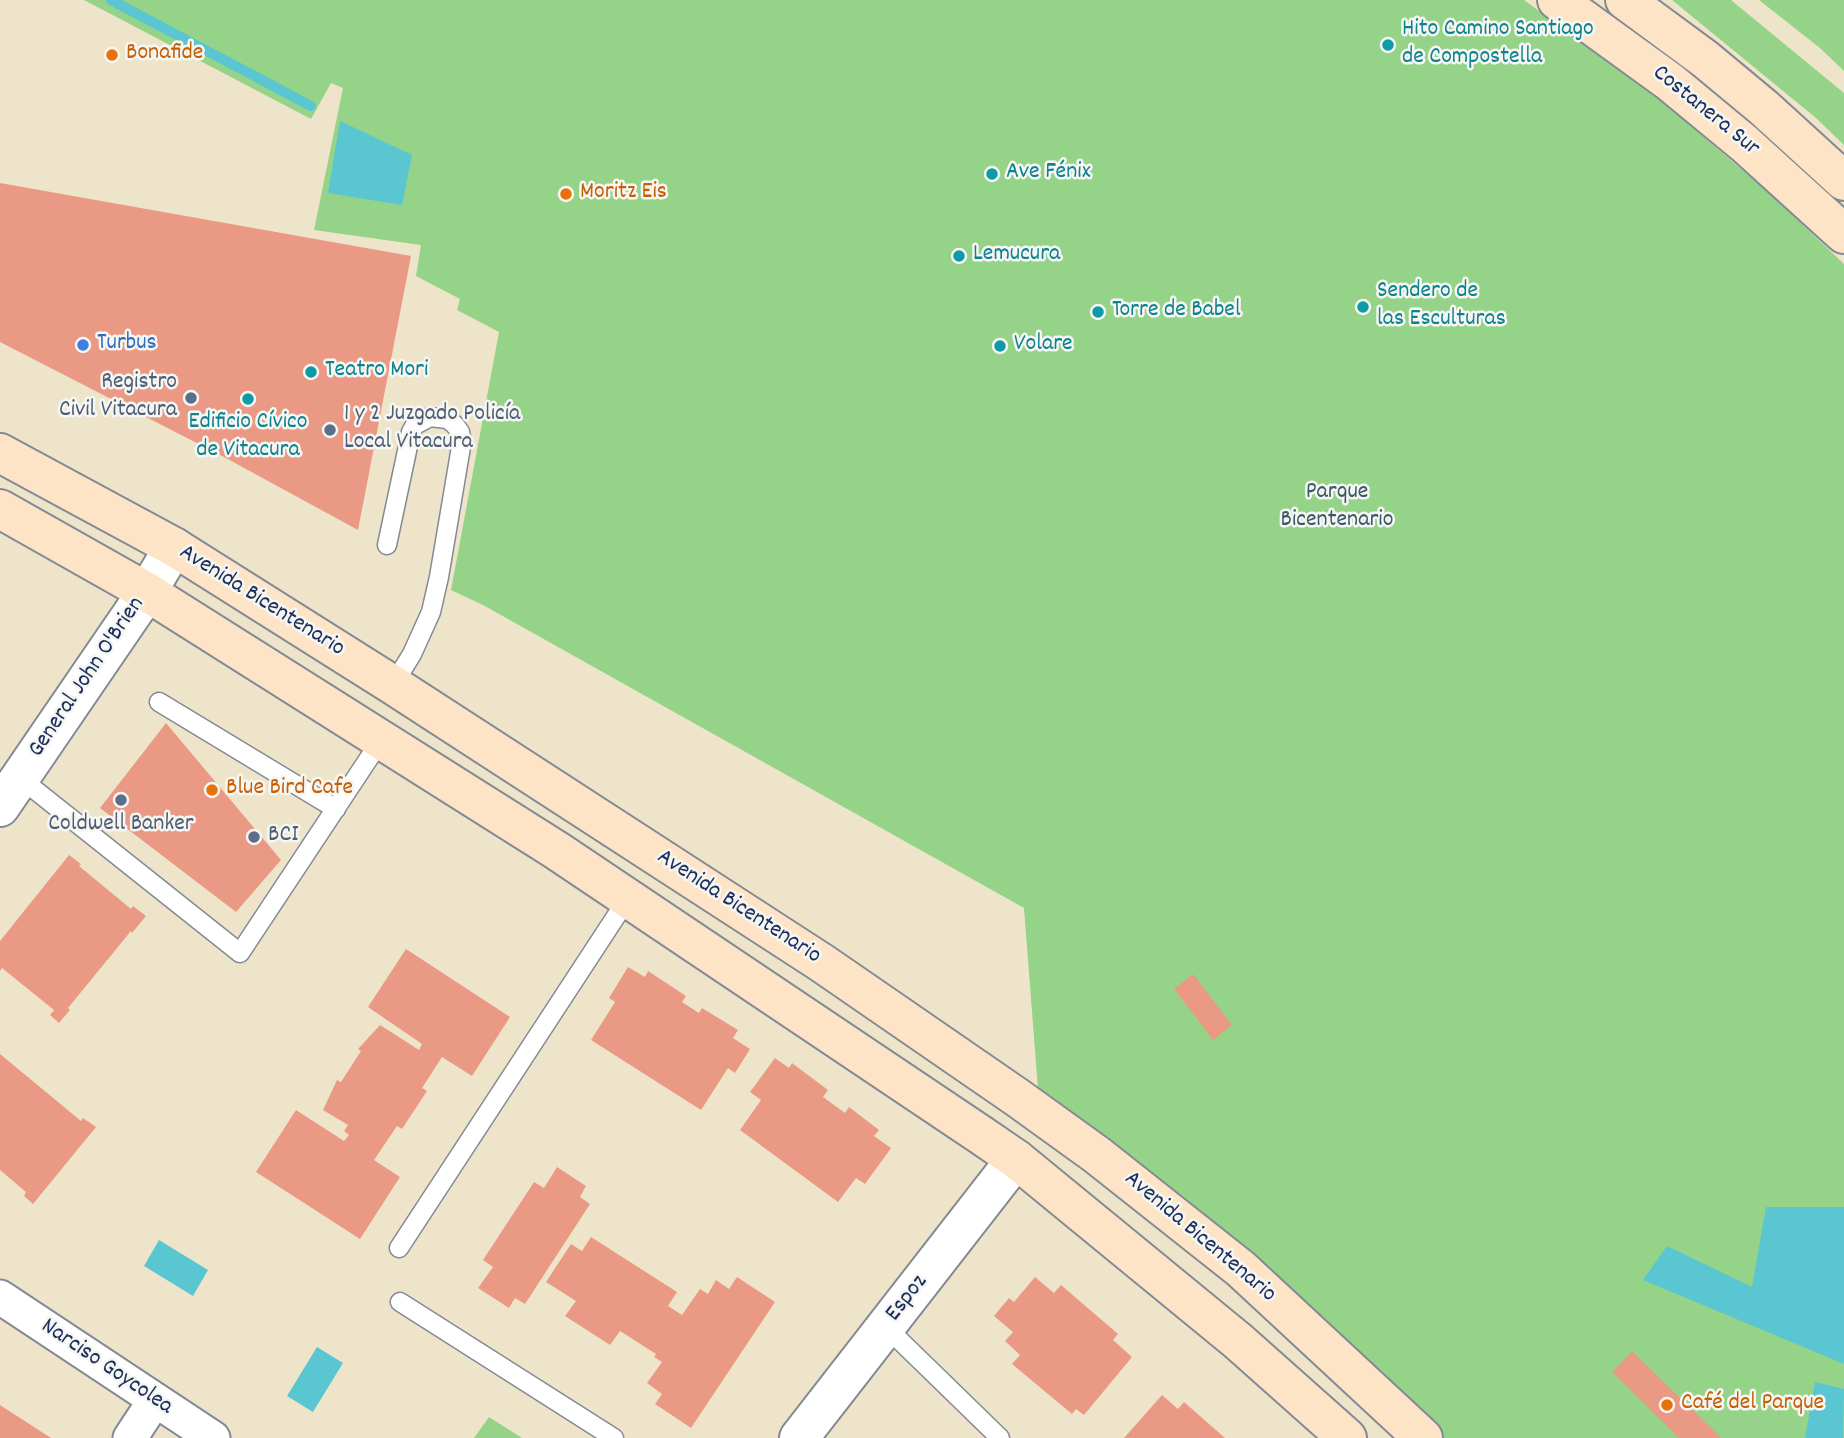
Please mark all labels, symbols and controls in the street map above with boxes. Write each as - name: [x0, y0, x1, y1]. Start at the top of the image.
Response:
- place label: Hito Camino Santiago de Compostella: [1402, 17, 1594, 73]
- marker: Hito Camino Santiago de Compostella: [1380, 37, 1396, 53]
- place label: Bonafide: [126, 41, 203, 69]
- marker: Bonafide: [104, 47, 120, 63]
- street label: Costanera Sur: [1645, 60, 1765, 164]
- place label: Ave Fénix: [1006, 160, 1091, 188]
- marker: Ave Fénix: [984, 166, 1000, 182]
- place label: Moritz Eis: [580, 180, 667, 208]
- marker: Moritz Eis: [558, 186, 574, 202]
- place label: Lemucura: [973, 242, 1060, 270]
- marker: Lemucura: [951, 248, 967, 264]
- place label: Sendero de las Esculturas: [1377, 279, 1506, 335]
- place label: Torre de Babel: [1112, 298, 1241, 326]
- marker: Sendero de las Esculturas: [1355, 299, 1371, 315]
- marker: Torre de Babel: [1090, 304, 1106, 320]
- place label: Turbus: [97, 331, 157, 359]
- place label: Volare: [1014, 332, 1073, 360]
- marker: Turbus: [75, 337, 91, 353]
- marker: Volare: [992, 338, 1008, 354]
- place label: Teatro Mori: [325, 358, 428, 386]
- marker: Teatro Mori: [303, 364, 319, 380]
- place label: Registro Civil Vitacura: [59, 370, 177, 426]
- marker: Registro Civil Vitacura: [183, 390, 199, 406]
- marker: Edificio Cívico de Vitacura: [240, 391, 256, 407]
- place label: 1 y 2 Juzgado Policía Local Vitacura: [344, 402, 520, 458]
- place label: Edificio Cívico de Vitacura: [189, 410, 307, 466]
- marker: 1 y 2 Juzgado Policía Local Vitacura: [322, 422, 338, 438]
- park label: Parque Bicentenario: [1281, 480, 1393, 536]
- street label: Avenida Bicentenario: [173, 539, 349, 665]
- street label: General John O'Brien: [24, 592, 152, 764]
- place label: Blue Bird Cafe: [226, 776, 353, 804]
- marker: Blue Bird Cafe: [204, 782, 220, 798]
- marker: Coldwell Banker: [113, 792, 129, 808]
- place label: Coldwell Banker: [48, 812, 194, 840]
- place label: BCI: [268, 823, 299, 851]
- marker: BCI: [246, 829, 262, 845]
- street label: Avenida Bicentenario: [651, 844, 825, 972]
- street label: Avenida Bicentenario: [1117, 1166, 1281, 1310]
- street label: Espoz: [881, 1270, 935, 1328]
- street label: Narciso Goycolea: [35, 1313, 177, 1423]
- place label: Café del Parque: [1681, 1391, 1824, 1419]
- marker: Café del Parque: [1659, 1397, 1675, 1413]

